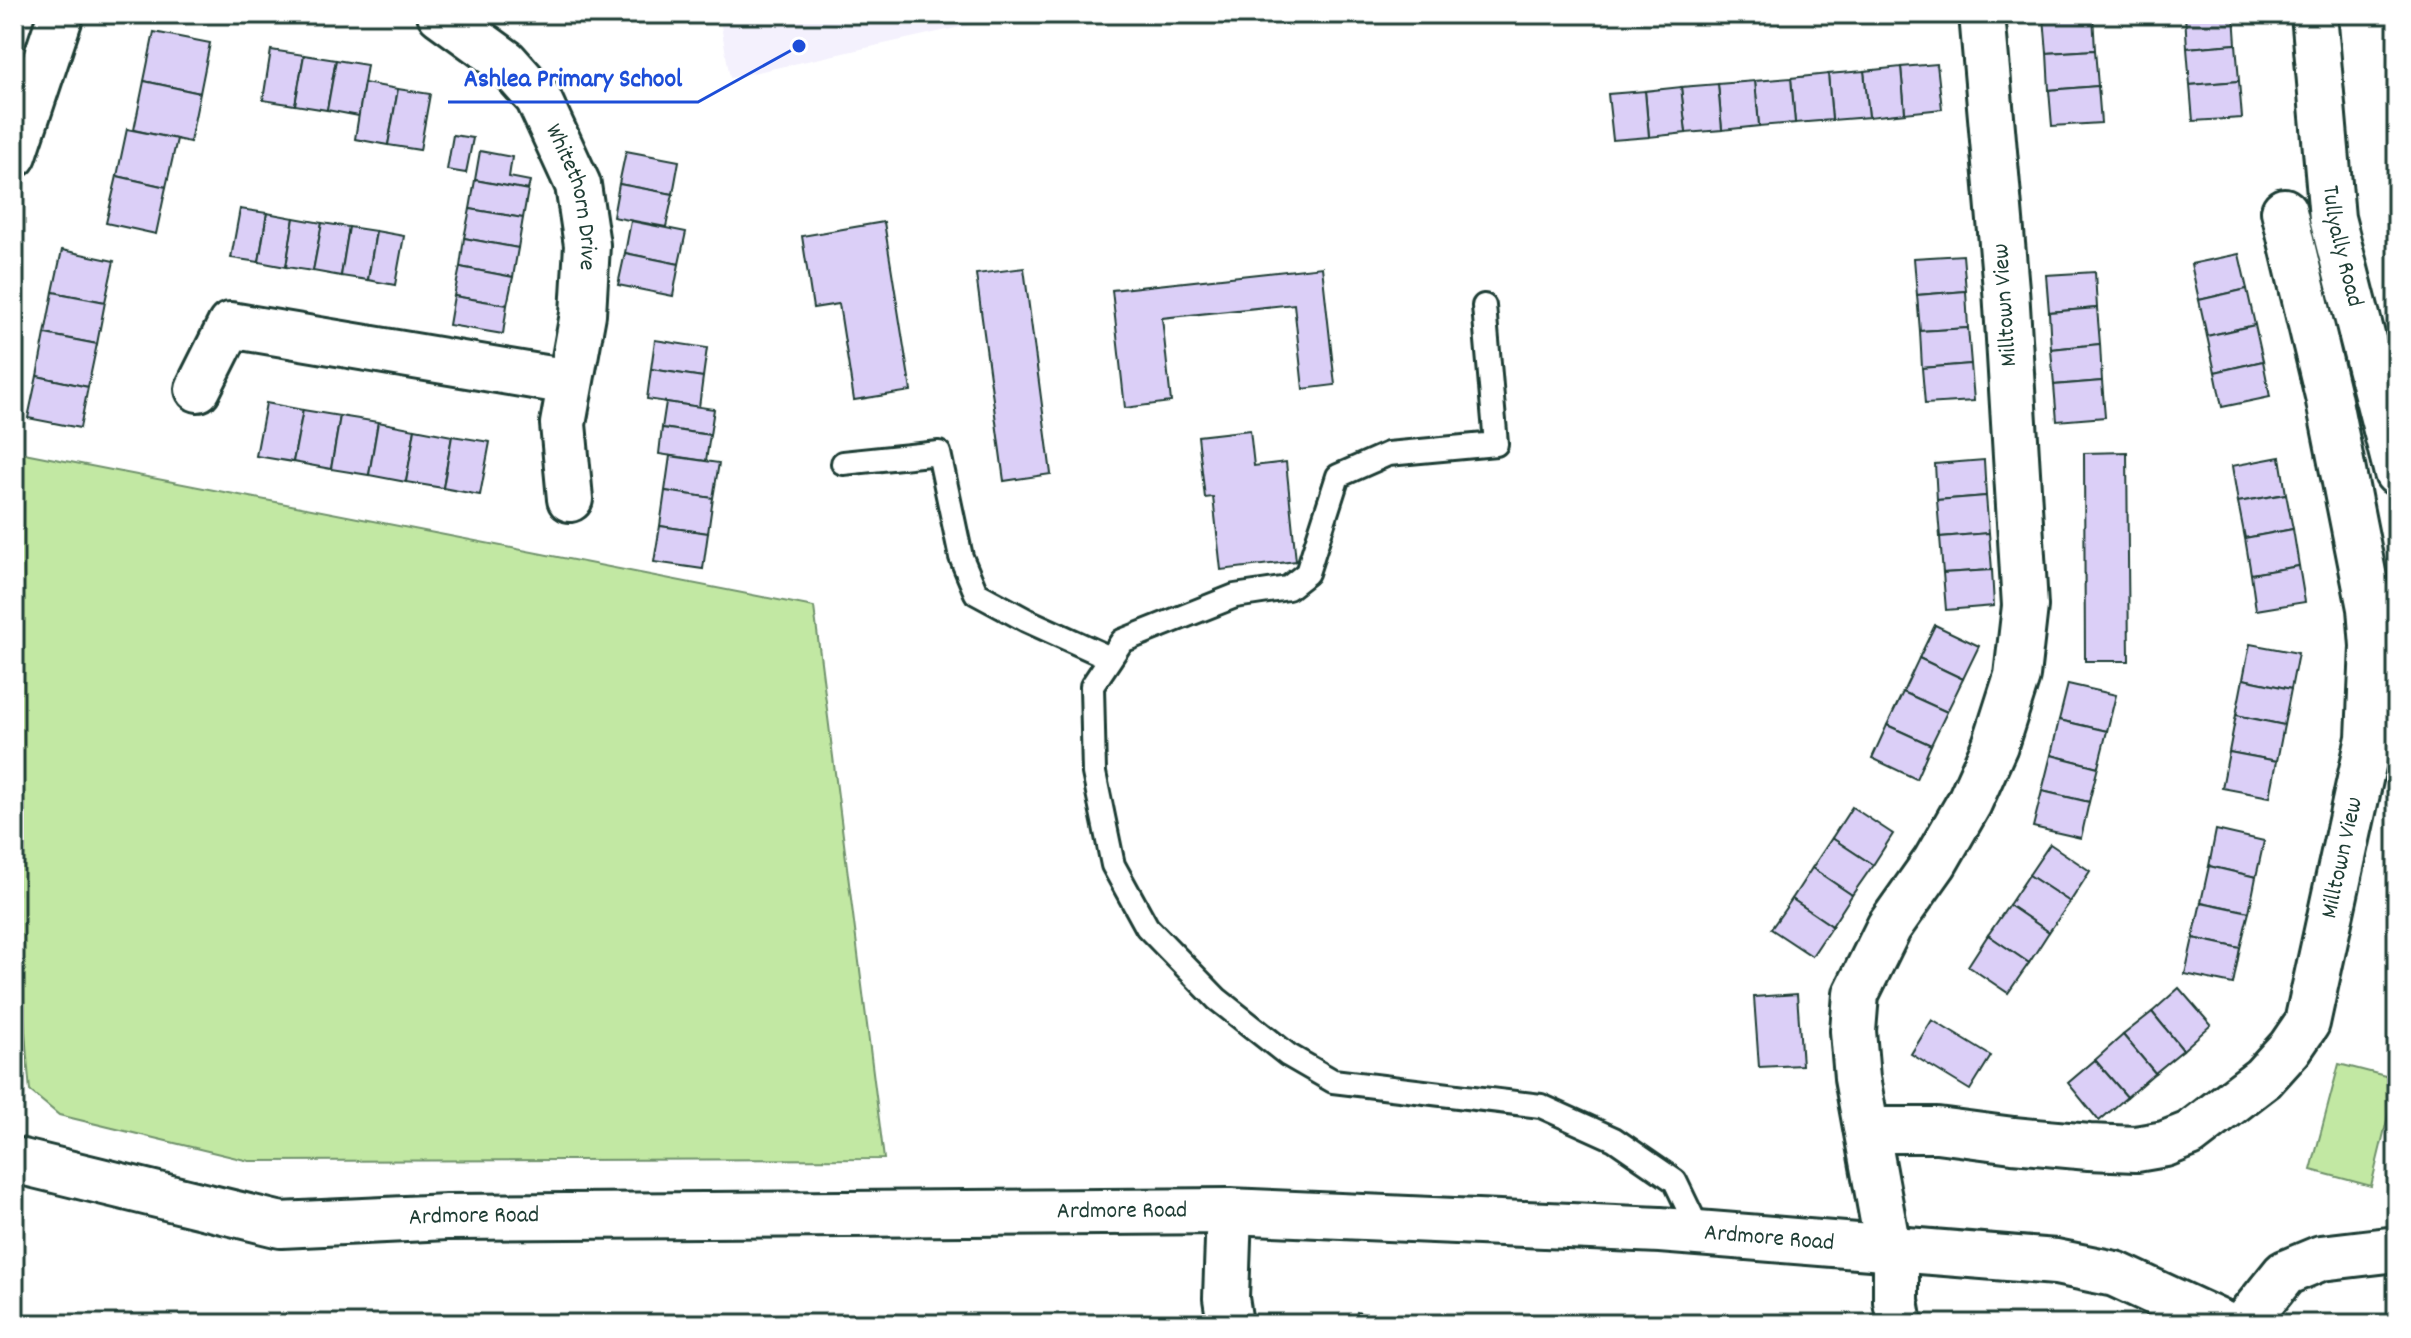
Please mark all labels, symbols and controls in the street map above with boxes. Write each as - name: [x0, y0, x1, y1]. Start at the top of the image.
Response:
- callout: Ashlea Primary School: [448, 52, 698, 102]
- text: Ashlea Primary School: [464, 62, 683, 99]
- street label: Whitethorn Drive: [535, 119, 604, 271]
- street label: Tullyally Road: [2312, 184, 2371, 311]
- street label: Milltown View: [1985, 242, 2027, 368]
- street label: Milltown View: [2313, 794, 2373, 922]
- street label: Ardmore Road: [1057, 1194, 1187, 1229]
- street label: Ardmore Road: [408, 1199, 539, 1236]
- street label: Ardmore Road: [1703, 1217, 1836, 1261]

